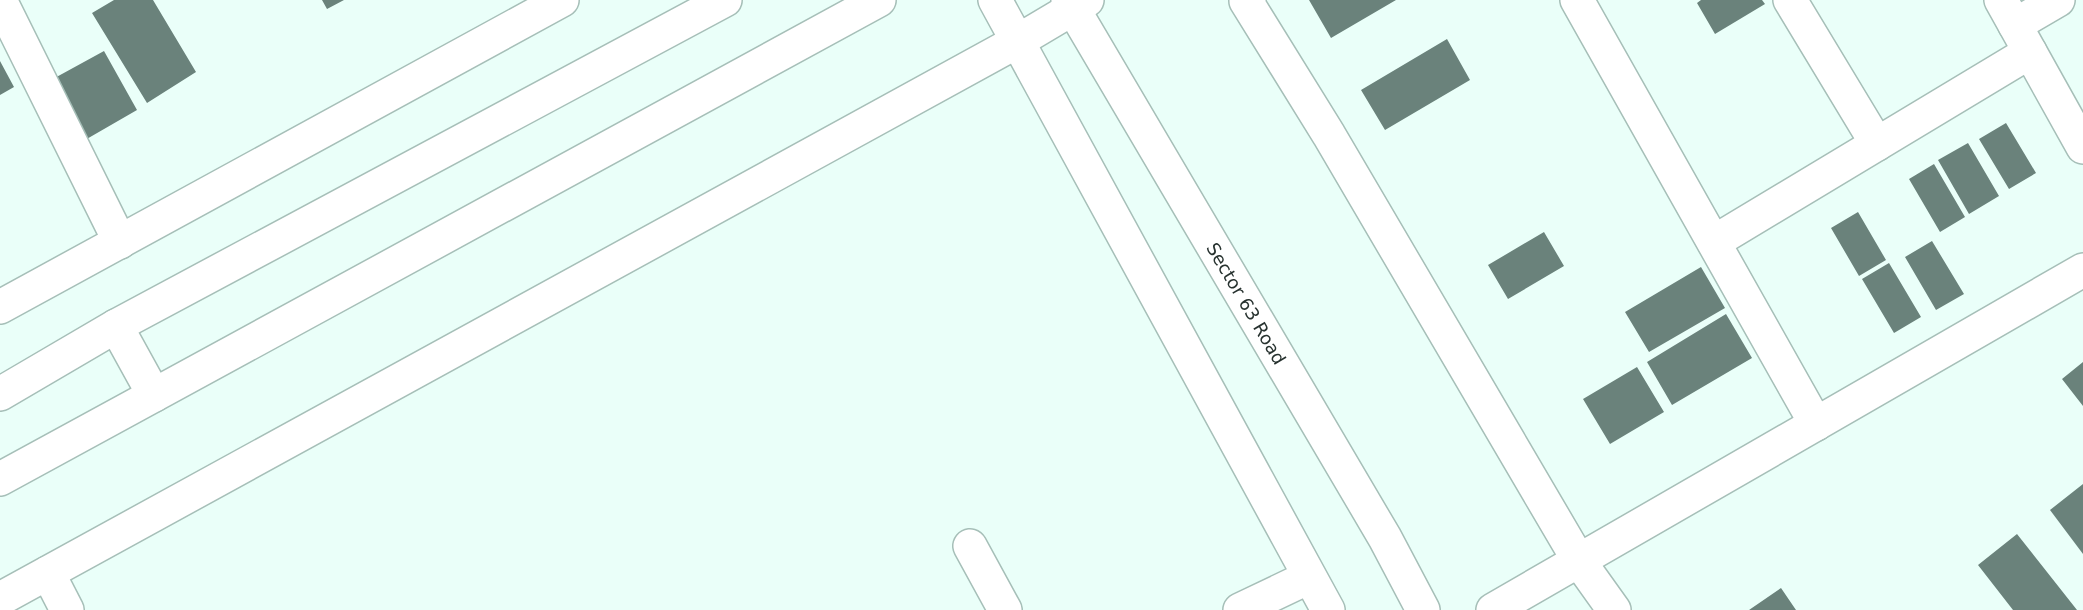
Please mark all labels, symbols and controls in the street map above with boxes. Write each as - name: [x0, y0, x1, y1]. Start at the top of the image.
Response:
- street label: Sector 63 Road: [1203, 239, 1291, 368]

